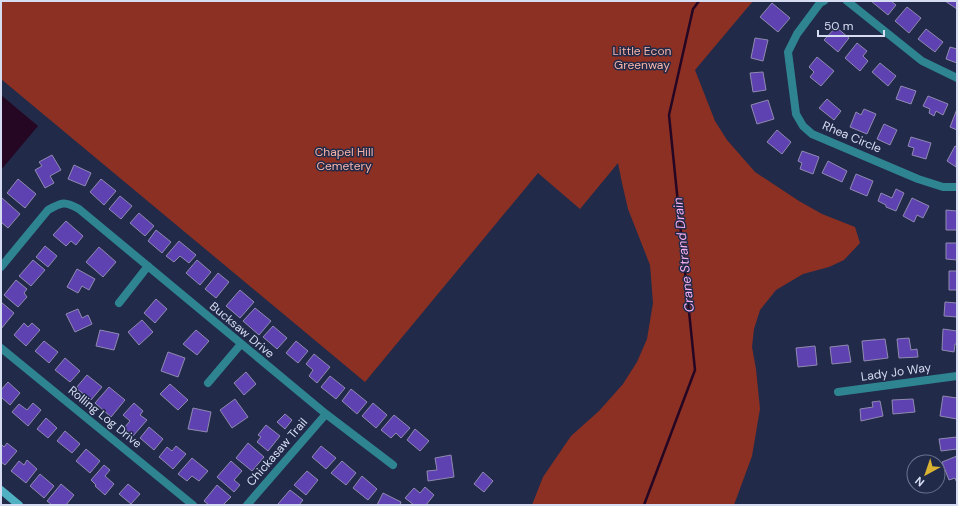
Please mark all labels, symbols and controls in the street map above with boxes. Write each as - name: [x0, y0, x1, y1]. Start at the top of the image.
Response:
- scale bar: [818, 12, 884, 38]
- text: 50 m: [824, 18, 853, 34]
- park label: Little Econ Greenway: [613, 43, 672, 73]
- street label: Rhea Circle: [820, 117, 884, 157]
- park label: Chapel Hill Cemetery: [315, 144, 373, 174]
- water label: Crane Strand Drain: [669, 197, 698, 313]
- street label: Bucksaw Drive: [206, 298, 278, 362]
- street label: Lady Jo Way: [860, 359, 932, 385]
- street label: Rolling Log Drive: [65, 382, 145, 452]
- street label: Chickasaw Trail: [243, 415, 311, 489]
- north arrow: [906, 454, 946, 494]
- text: N: [912, 474, 927, 490]

